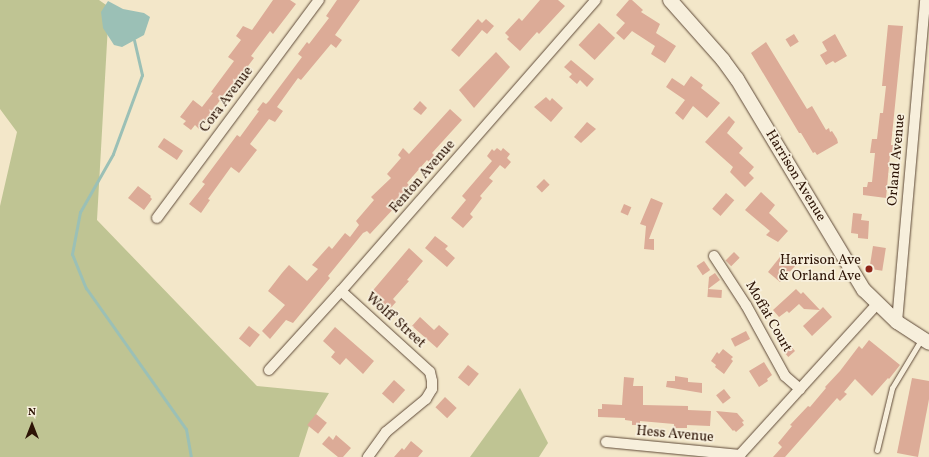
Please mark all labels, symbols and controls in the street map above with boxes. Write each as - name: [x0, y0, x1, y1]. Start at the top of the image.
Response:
- street label: Cora Avenue: [197, 64, 257, 136]
- street label: Orland Avenue: [885, 113, 909, 207]
- street label: Harrison Avenue: [761, 127, 829, 225]
- street label: Fenton Avenue: [387, 137, 459, 217]
- place label: Harrison Ave & Orland Ave: [779, 253, 861, 286]
- marker: Harrison Ave & Orland Ave: [864, 264, 874, 274]
- street label: Moffat Court: [741, 278, 795, 356]
- street label: Wolff Street: [362, 290, 428, 352]
- north arrow: [12, 405, 52, 445]
- text: N: [28, 405, 36, 420]
- street label: Hess Avenue: [636, 423, 714, 447]

